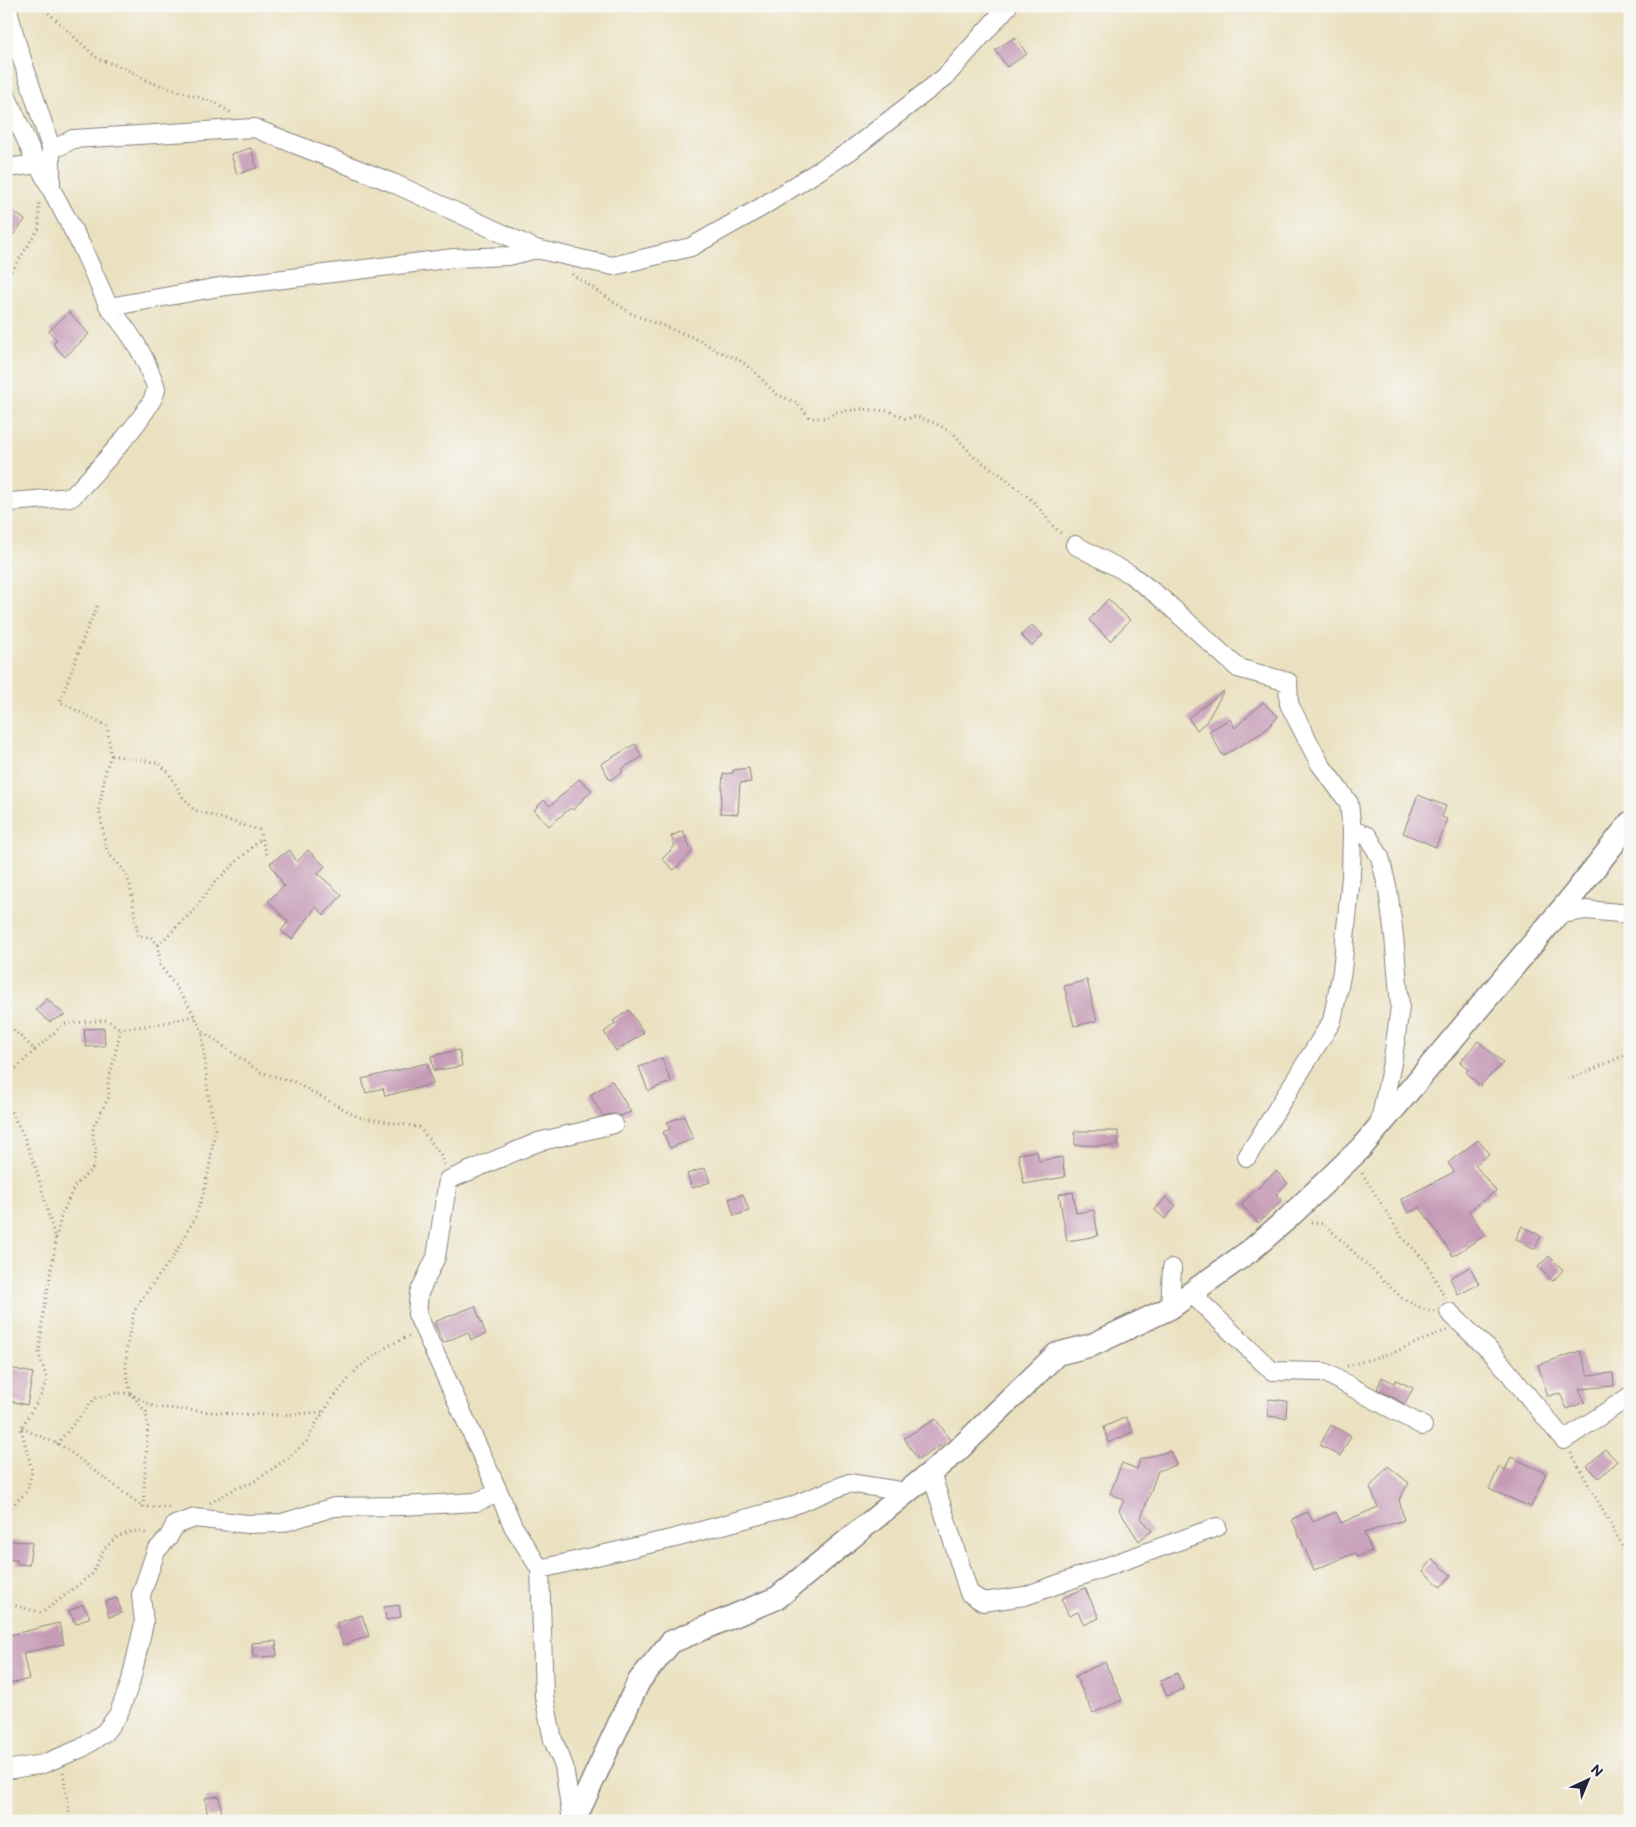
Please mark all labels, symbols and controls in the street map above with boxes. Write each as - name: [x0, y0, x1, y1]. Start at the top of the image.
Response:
- north arrow: [1564, 1754, 1614, 1804]
- text: N: [1587, 1761, 1606, 1781]

